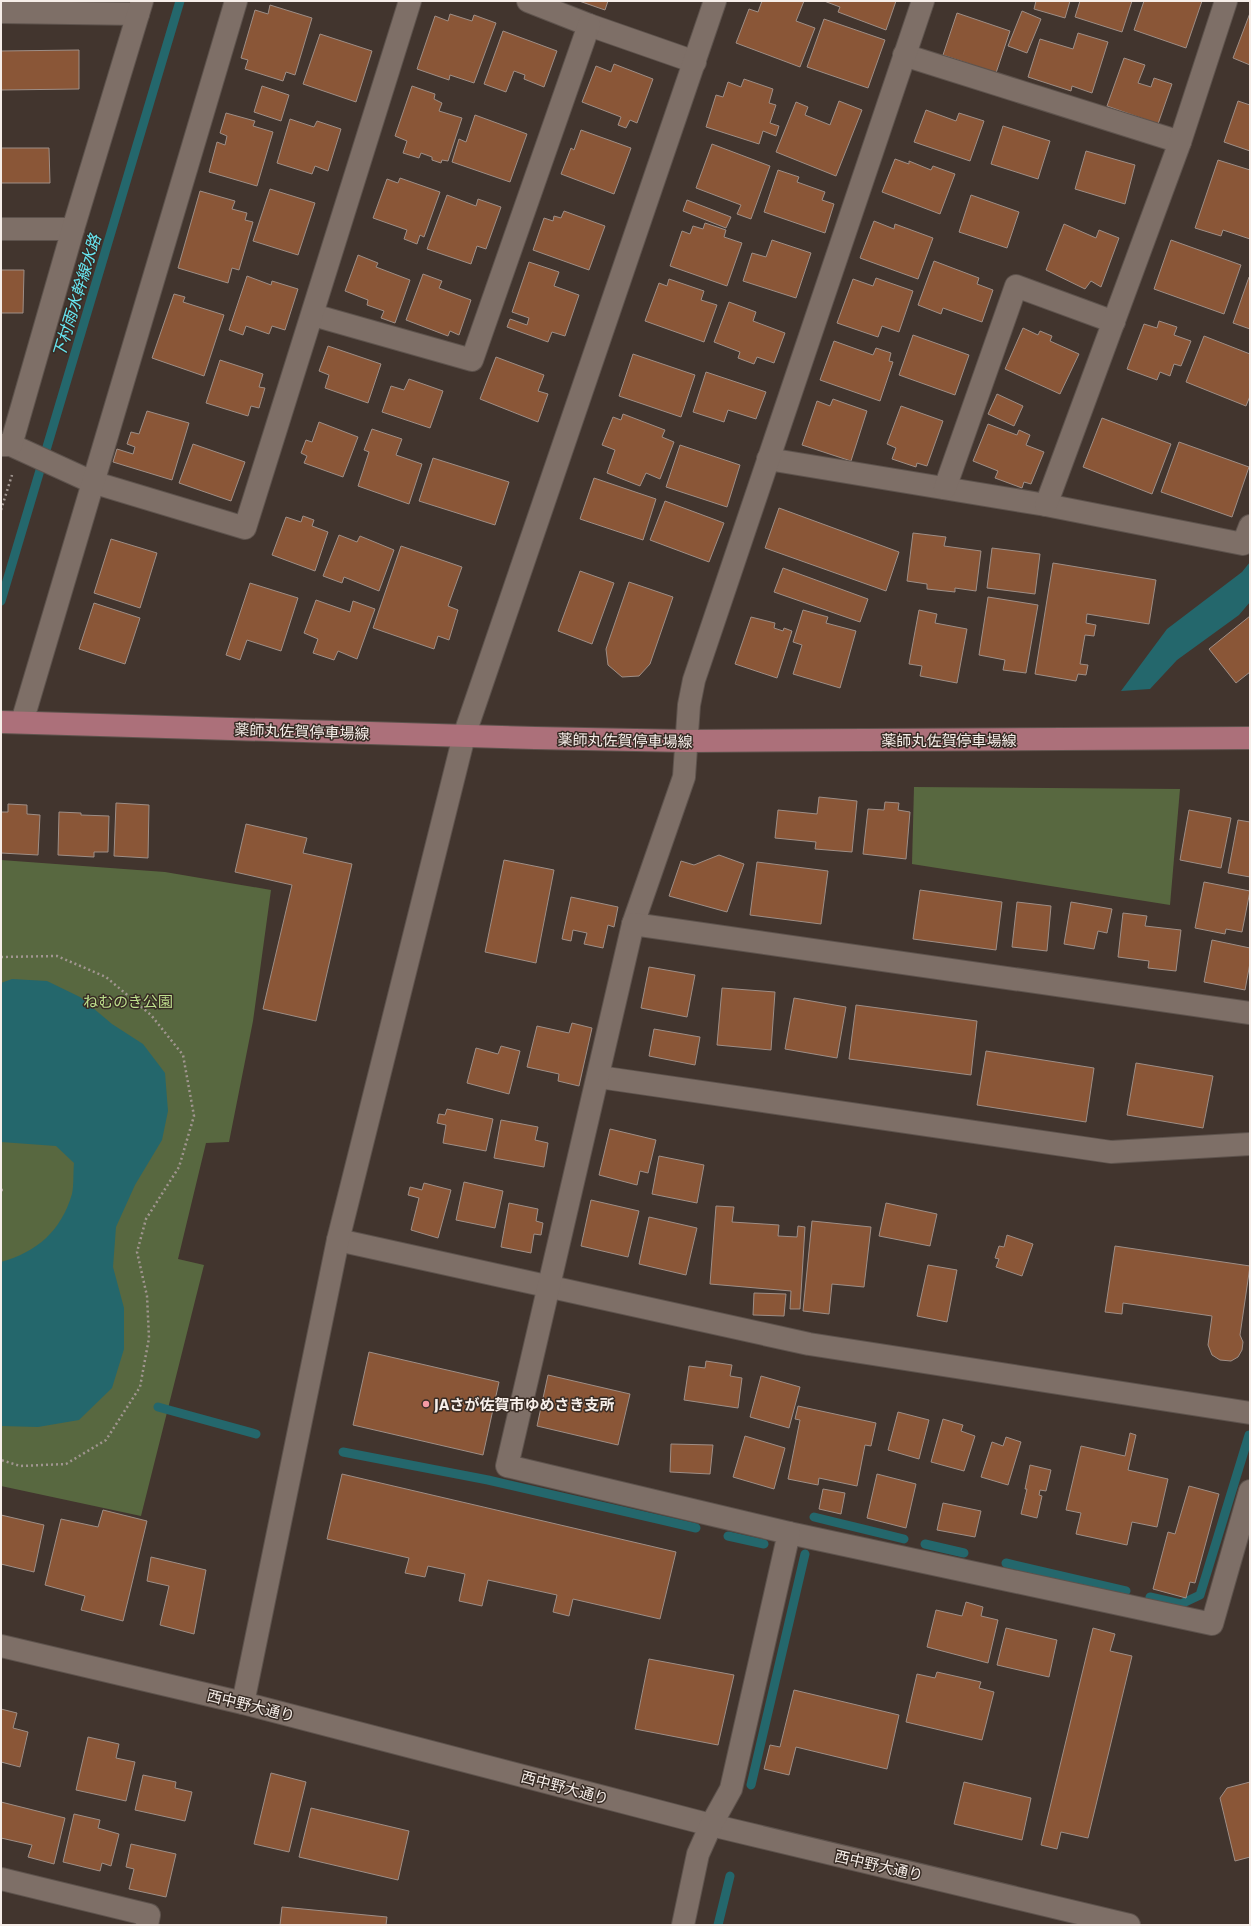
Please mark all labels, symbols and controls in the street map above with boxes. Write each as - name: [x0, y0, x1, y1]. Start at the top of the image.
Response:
- water label: 下村雨水幹線水路: [48, 230, 104, 360]
- street label: 薬師丸佐賀停車場線: [234, 720, 370, 742]
- street label: 薬師丸佐賀停車場線: [557, 730, 693, 750]
- street label: 薬師丸佐賀停車場線: [881, 731, 1017, 749]
- park label: ねむのき公園: [83, 992, 173, 1010]
- place label: JAさが佐賀市ゆめさき支所: [434, 1395, 615, 1413]
- marker: JAさが佐賀市ゆめさき支所: [421, 1399, 431, 1409]
- street label: 西中野大通り: [205, 1685, 297, 1725]
- street label: 西中野大通り: [519, 1767, 611, 1807]
- street label: 西中野大通り: [833, 1846, 925, 1884]

